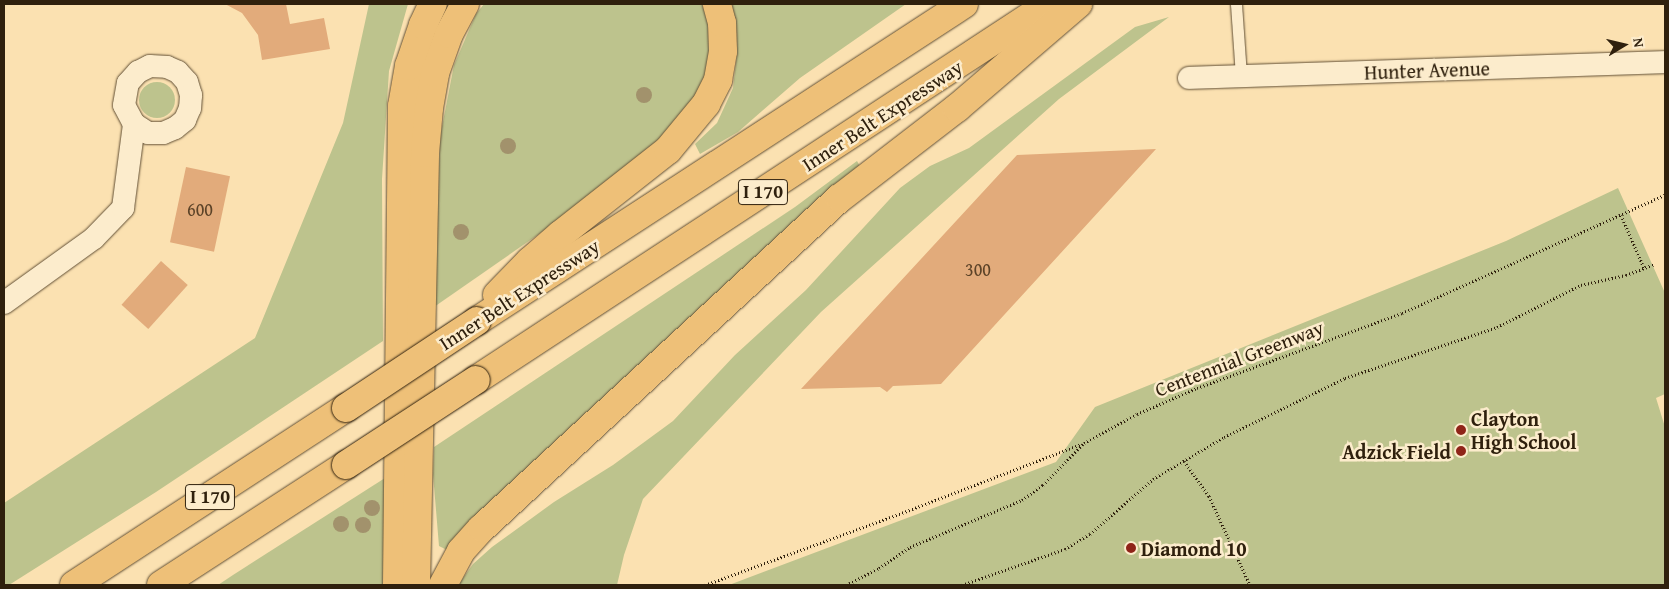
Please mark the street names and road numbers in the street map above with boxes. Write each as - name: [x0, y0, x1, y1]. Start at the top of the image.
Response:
- street label: Inner Belt Expressway: [797, 54, 967, 176]
- street label: Hunter Avenue: [1364, 56, 1490, 84]
- road number: I 170: [737, 176, 789, 208]
- street label: Inner Belt Expressway: [434, 233, 604, 355]
- street label: Centennial Greenway: [1151, 315, 1327, 401]
- road number: I 170: [184, 481, 236, 514]

